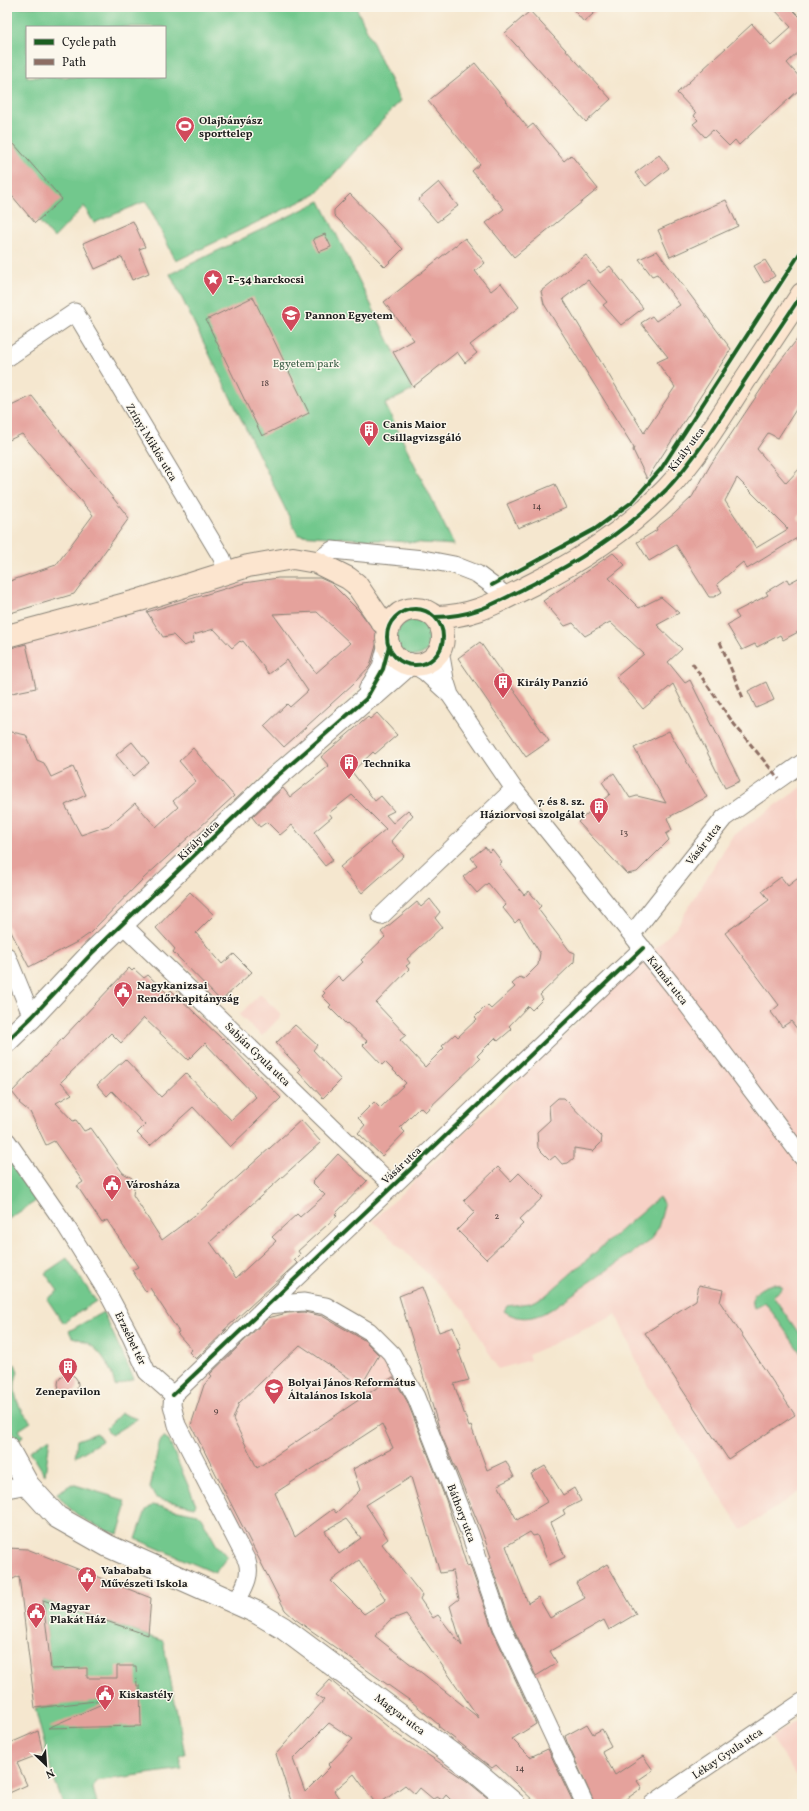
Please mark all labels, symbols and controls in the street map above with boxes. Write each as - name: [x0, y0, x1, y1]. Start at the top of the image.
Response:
- legend: [26, 26, 166, 78]
- text: Cycle path: [62, 35, 117, 51]
- text: Path: [62, 55, 86, 71]
- place label: Olajbányász sporttelep: [199, 114, 263, 142]
- sports icon: Olajbányász sporttelep: [174, 115, 196, 143]
- place icon: T–34 harckocsi: [202, 268, 224, 296]
- place label: T–34 harckocsi: [227, 273, 304, 288]
- school or university icon: Pannon Egyetem: [280, 304, 302, 332]
- place label: Pannon Egyetem: [305, 309, 393, 324]
- park label: Egyetem park: [273, 357, 339, 372]
- house number: 18: [261, 377, 269, 390]
- street label: Zrínyi Miklós utca: [122, 401, 180, 485]
- place label: Canis Maior Csillagvizsgáló: [383, 418, 461, 446]
- building icon: Canis Maior Csillagvizsgáló: [358, 419, 380, 447]
- street label: Király utca: [665, 424, 709, 475]
- house number: 14: [533, 500, 541, 513]
- building icon: Király Panzió: [492, 671, 514, 699]
- place label: Király Panzió: [517, 676, 588, 691]
- building icon: Technika: [338, 752, 360, 780]
- place label: Technika: [363, 757, 411, 772]
- place label: 7. és 8. sz. Háziorvosi szolgálat: [480, 795, 585, 823]
- building icon: 7. és 8. sz. Háziorvosi szolgálat: [588, 796, 610, 824]
- street label: Király utca: [175, 817, 223, 865]
- street label: Vásár utca: [683, 820, 726, 869]
- house number: 13: [620, 826, 628, 839]
- street label: Kalmár utca: [643, 953, 691, 1009]
- place label: Nagykanizsai Rendőrkapitányság: [137, 979, 239, 1007]
- public building icon: Nagykanizsai Rendőrkapitányság: [112, 980, 134, 1008]
- street label: Sabján Gyula utca: [221, 1020, 294, 1091]
- street label: Vásár utca: [379, 1143, 426, 1188]
- public building icon: Városháza: [101, 1173, 123, 1201]
- place label: Városháza: [126, 1178, 180, 1193]
- house number: 2: [495, 1210, 500, 1223]
- street label: Erzsébet tér: [110, 1310, 149, 1368]
- building icon: Zenepavilon: [57, 1356, 79, 1384]
- place label: Bolyai János Református Általános Iskola: [288, 1376, 415, 1404]
- school or university icon: Bolyai János Református Általános Iskola: [263, 1377, 285, 1405]
- place label: Zenepavilon: [36, 1385, 100, 1400]
- house number: 9: [214, 1405, 219, 1418]
- street label: Báthory utca: [443, 1482, 479, 1545]
- place label: Vabababa Művészeti Iskola: [101, 1564, 188, 1592]
- public building icon: Vabababa Művészeti Iskola: [76, 1565, 98, 1593]
- place label: Magyar Plakát Ház: [50, 1600, 106, 1628]
- public building icon: Magyar Plakát Ház: [25, 1601, 47, 1629]
- public building icon: Kiskastély: [94, 1683, 116, 1711]
- place label: Kiskastély: [119, 1688, 174, 1703]
- street label: Magyar utca: [371, 1691, 428, 1740]
- street label: Lékay Gyula utca: [690, 1725, 766, 1783]
- north arrow: [26, 1745, 66, 1785]
- house number: 14: [516, 1762, 524, 1775]
- text: N: [43, 1764, 56, 1781]

